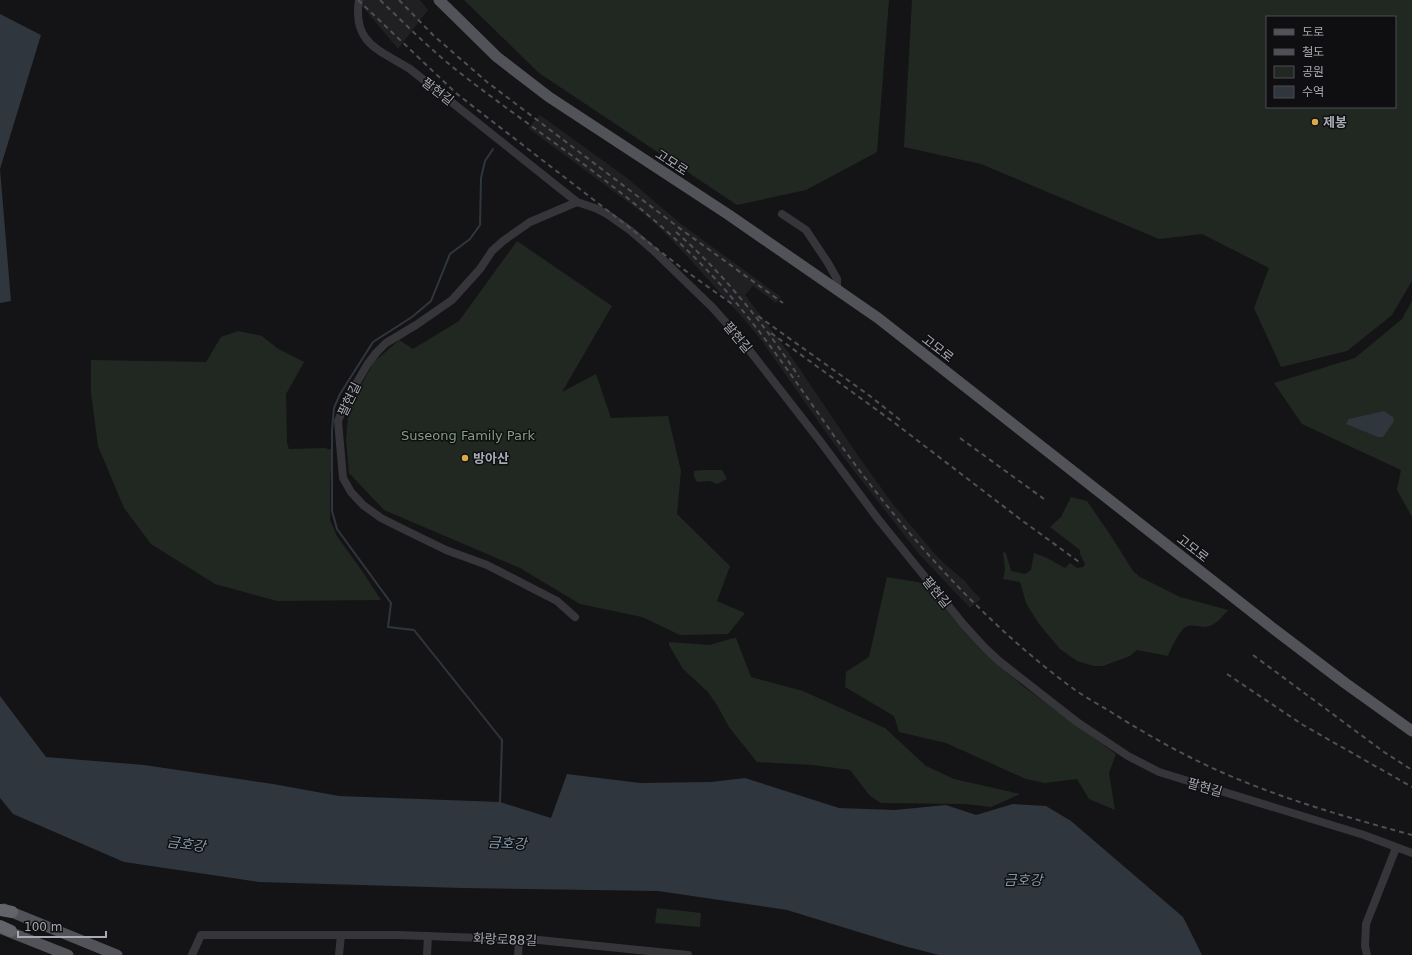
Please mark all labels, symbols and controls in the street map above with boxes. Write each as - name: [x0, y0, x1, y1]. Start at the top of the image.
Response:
- legend: [1266, 16, 1396, 108]
- text: 도로: [1302, 25, 1324, 39]
- text: 철도: [1302, 45, 1324, 59]
- text: 공원: [1302, 65, 1324, 79]
- street label: 팔현길: [419, 74, 456, 108]
- text: 수역: [1302, 85, 1324, 99]
- place label: 제봉: [1323, 115, 1347, 130]
- marker: 제봉: [1310, 117, 1320, 127]
- street label: 고모로: [653, 146, 691, 178]
- street label: 팔현길: [720, 319, 755, 356]
- street label: 고모로: [919, 331, 956, 365]
- street label: 팔현길: [335, 380, 364, 419]
- park label: Suseong Family Park: [401, 428, 535, 443]
- place label: 방아산: [473, 451, 509, 466]
- marker: 방아산: [460, 453, 470, 463]
- street label: 고모로: [1174, 531, 1211, 565]
- street label: 팔현길: [919, 574, 954, 611]
- street label: 팔현길: [1186, 775, 1224, 800]
- water label: 금호강: [166, 833, 208, 855]
- water label: 금호강: [487, 834, 529, 852]
- water label: 금호강: [1004, 872, 1044, 888]
- scale bar: [18, 913, 106, 939]
- text: 100 m: [24, 920, 62, 934]
- street label: 화랑로88길: [473, 931, 537, 948]

